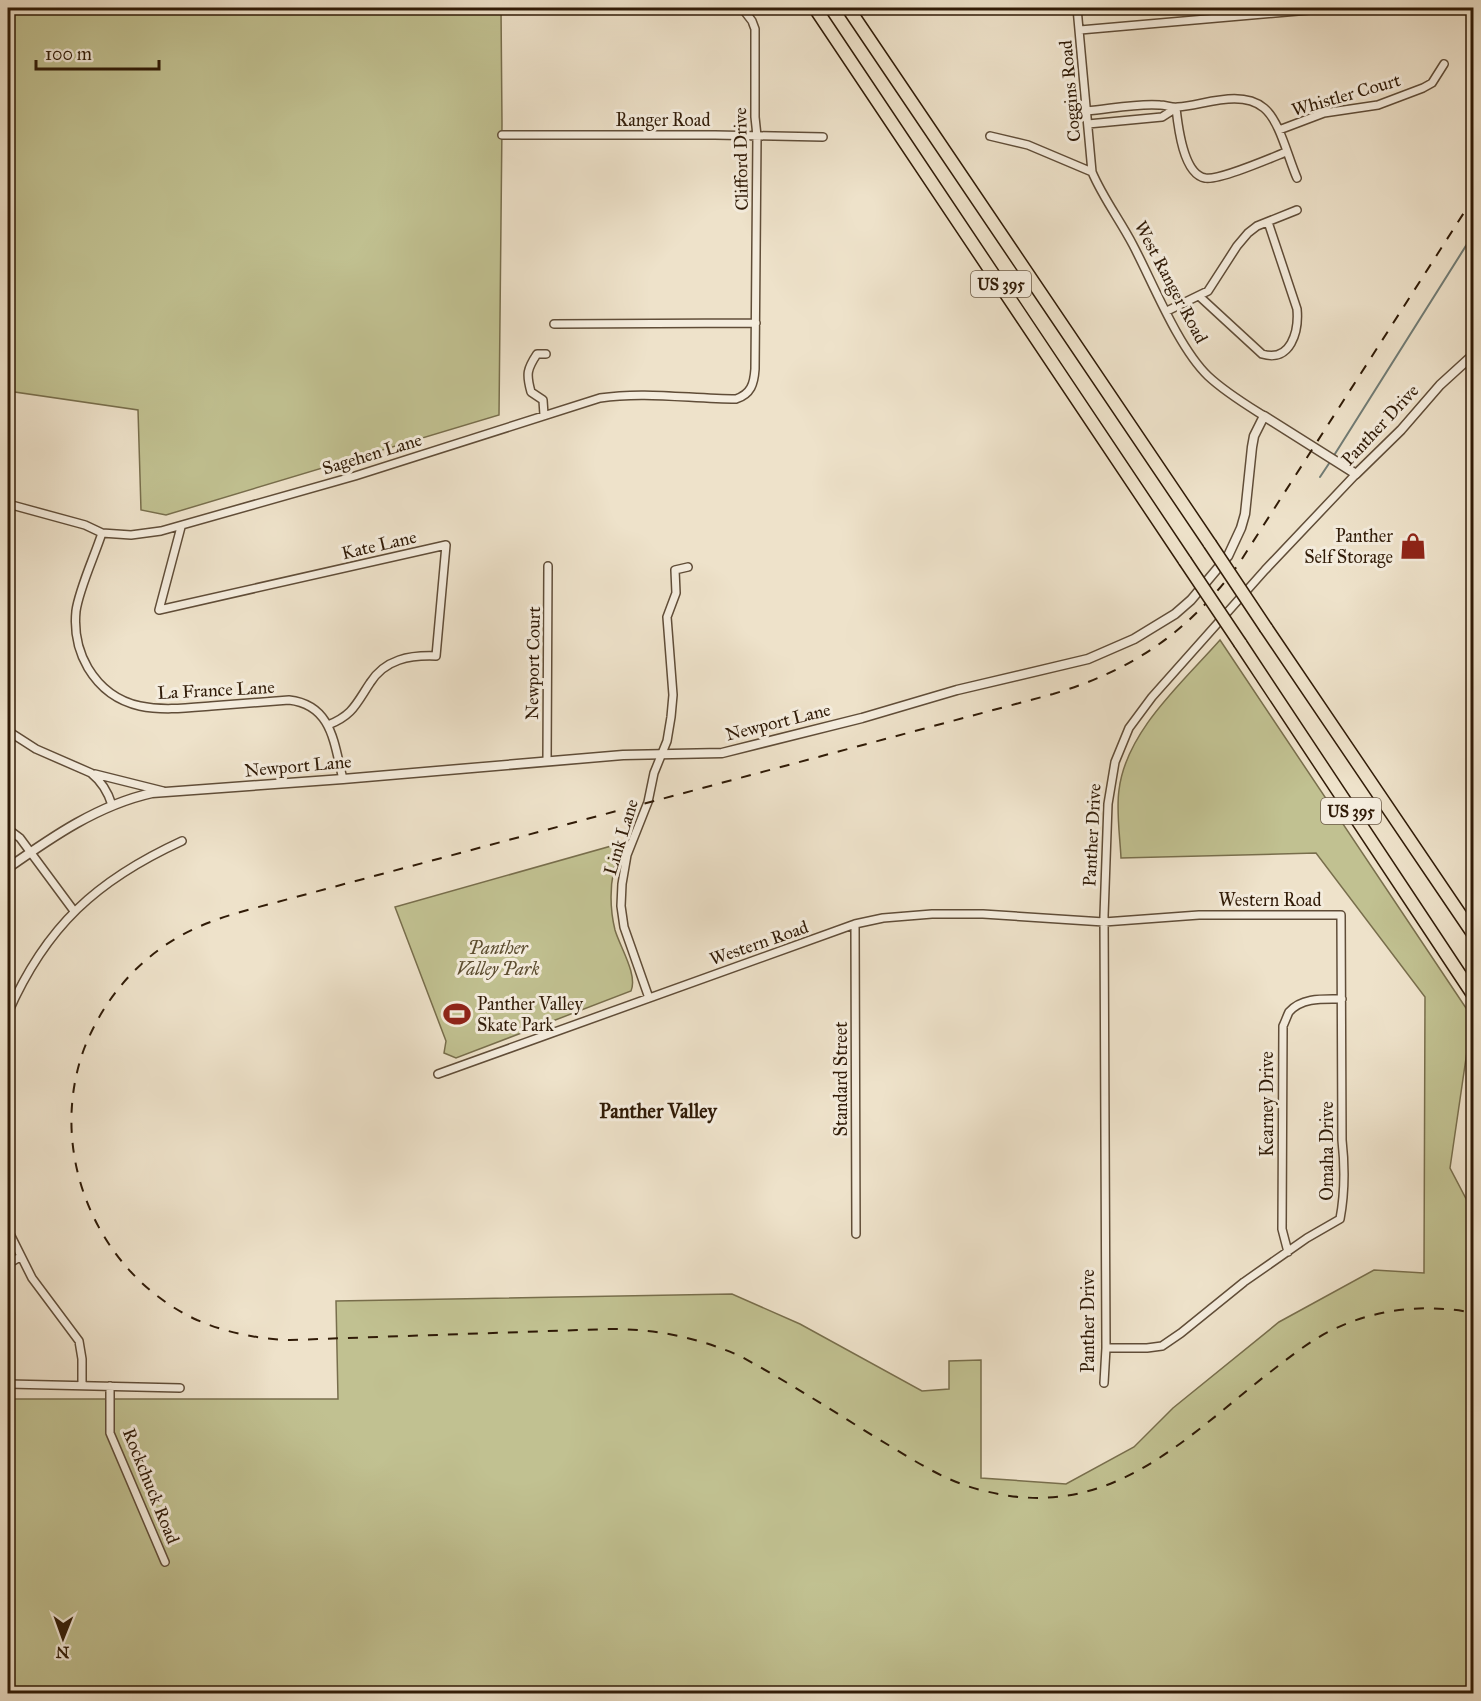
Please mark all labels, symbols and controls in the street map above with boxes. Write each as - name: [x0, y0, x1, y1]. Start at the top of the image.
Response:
- scale bar: [36, 33, 159, 71]
- street label: Coggins Road: [1055, 39, 1086, 143]
- text: 100 m: [45, 43, 92, 65]
- street label: Whistler Court: [1289, 69, 1404, 121]
- street label: Clifford Drive: [729, 107, 753, 211]
- street label: Ranger Road: [616, 109, 710, 132]
- street label: West Ranger Road: [1129, 217, 1213, 347]
- road number: US 395: [971, 271, 1031, 297]
- street label: Panther Drive: [1337, 380, 1423, 470]
- street label: Sagehen Lane: [320, 428, 425, 481]
- place label: Panther Self Storage: [1304, 525, 1393, 569]
- street label: Kate Lane: [339, 526, 419, 564]
- shop icon: Panther Self Storage: [1398, 531, 1428, 561]
- street label: Newport Court: [521, 605, 545, 720]
- street label: La France Lane: [157, 676, 275, 704]
- street label: Newport Lane: [723, 698, 833, 746]
- street label: Newport Lane: [243, 750, 353, 782]
- street label: Panther Drive: [1078, 783, 1106, 887]
- street label: Link Lane: [599, 796, 643, 878]
- road number: US 395: [1321, 798, 1381, 824]
- street label: Western Road: [1218, 889, 1322, 911]
- street label: Western Road: [707, 916, 811, 970]
- park label: Panther Valley Park: [457, 937, 539, 980]
- place label: Panther Valley Skate Park: [477, 993, 583, 1036]
- sports icon: Panther Valley Skate Park: [442, 999, 472, 1029]
- street label: Standard Street: [830, 1021, 852, 1137]
- street label: Kearney Drive: [1256, 1051, 1278, 1157]
- district label: Panther Valley: [599, 1099, 718, 1124]
- street label: Omaha Drive: [1316, 1101, 1338, 1201]
- street label: Panther Drive: [1077, 1269, 1099, 1373]
- street label: Rockchuck Road: [118, 1425, 184, 1547]
- north arrow: [33, 1608, 93, 1668]
- text: N: [55, 1643, 70, 1662]

